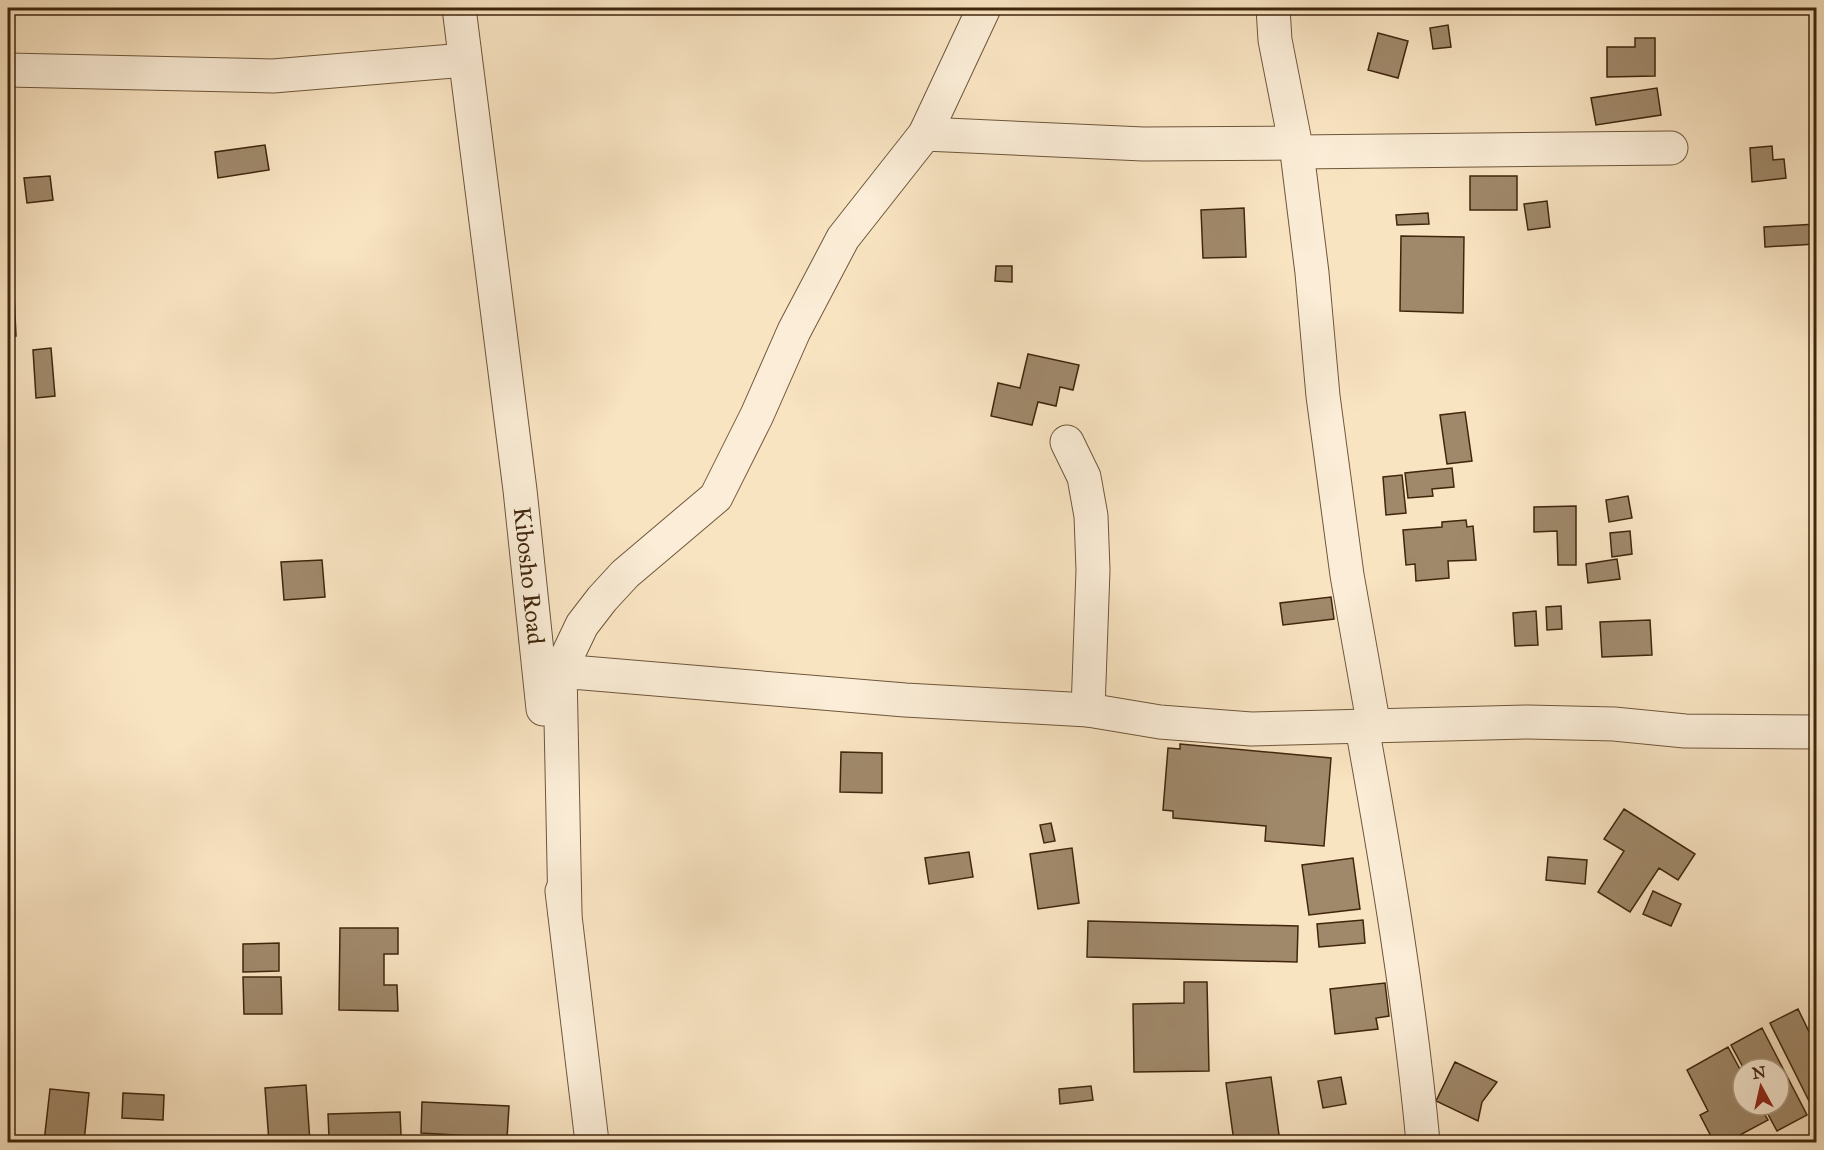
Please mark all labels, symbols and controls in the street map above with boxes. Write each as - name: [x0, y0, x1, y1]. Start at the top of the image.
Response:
- street label: Kibosho Road: [507, 505, 551, 646]
- north arrow: [1731, 1057, 1791, 1117]
- text: N: [1751, 1062, 1767, 1083]

